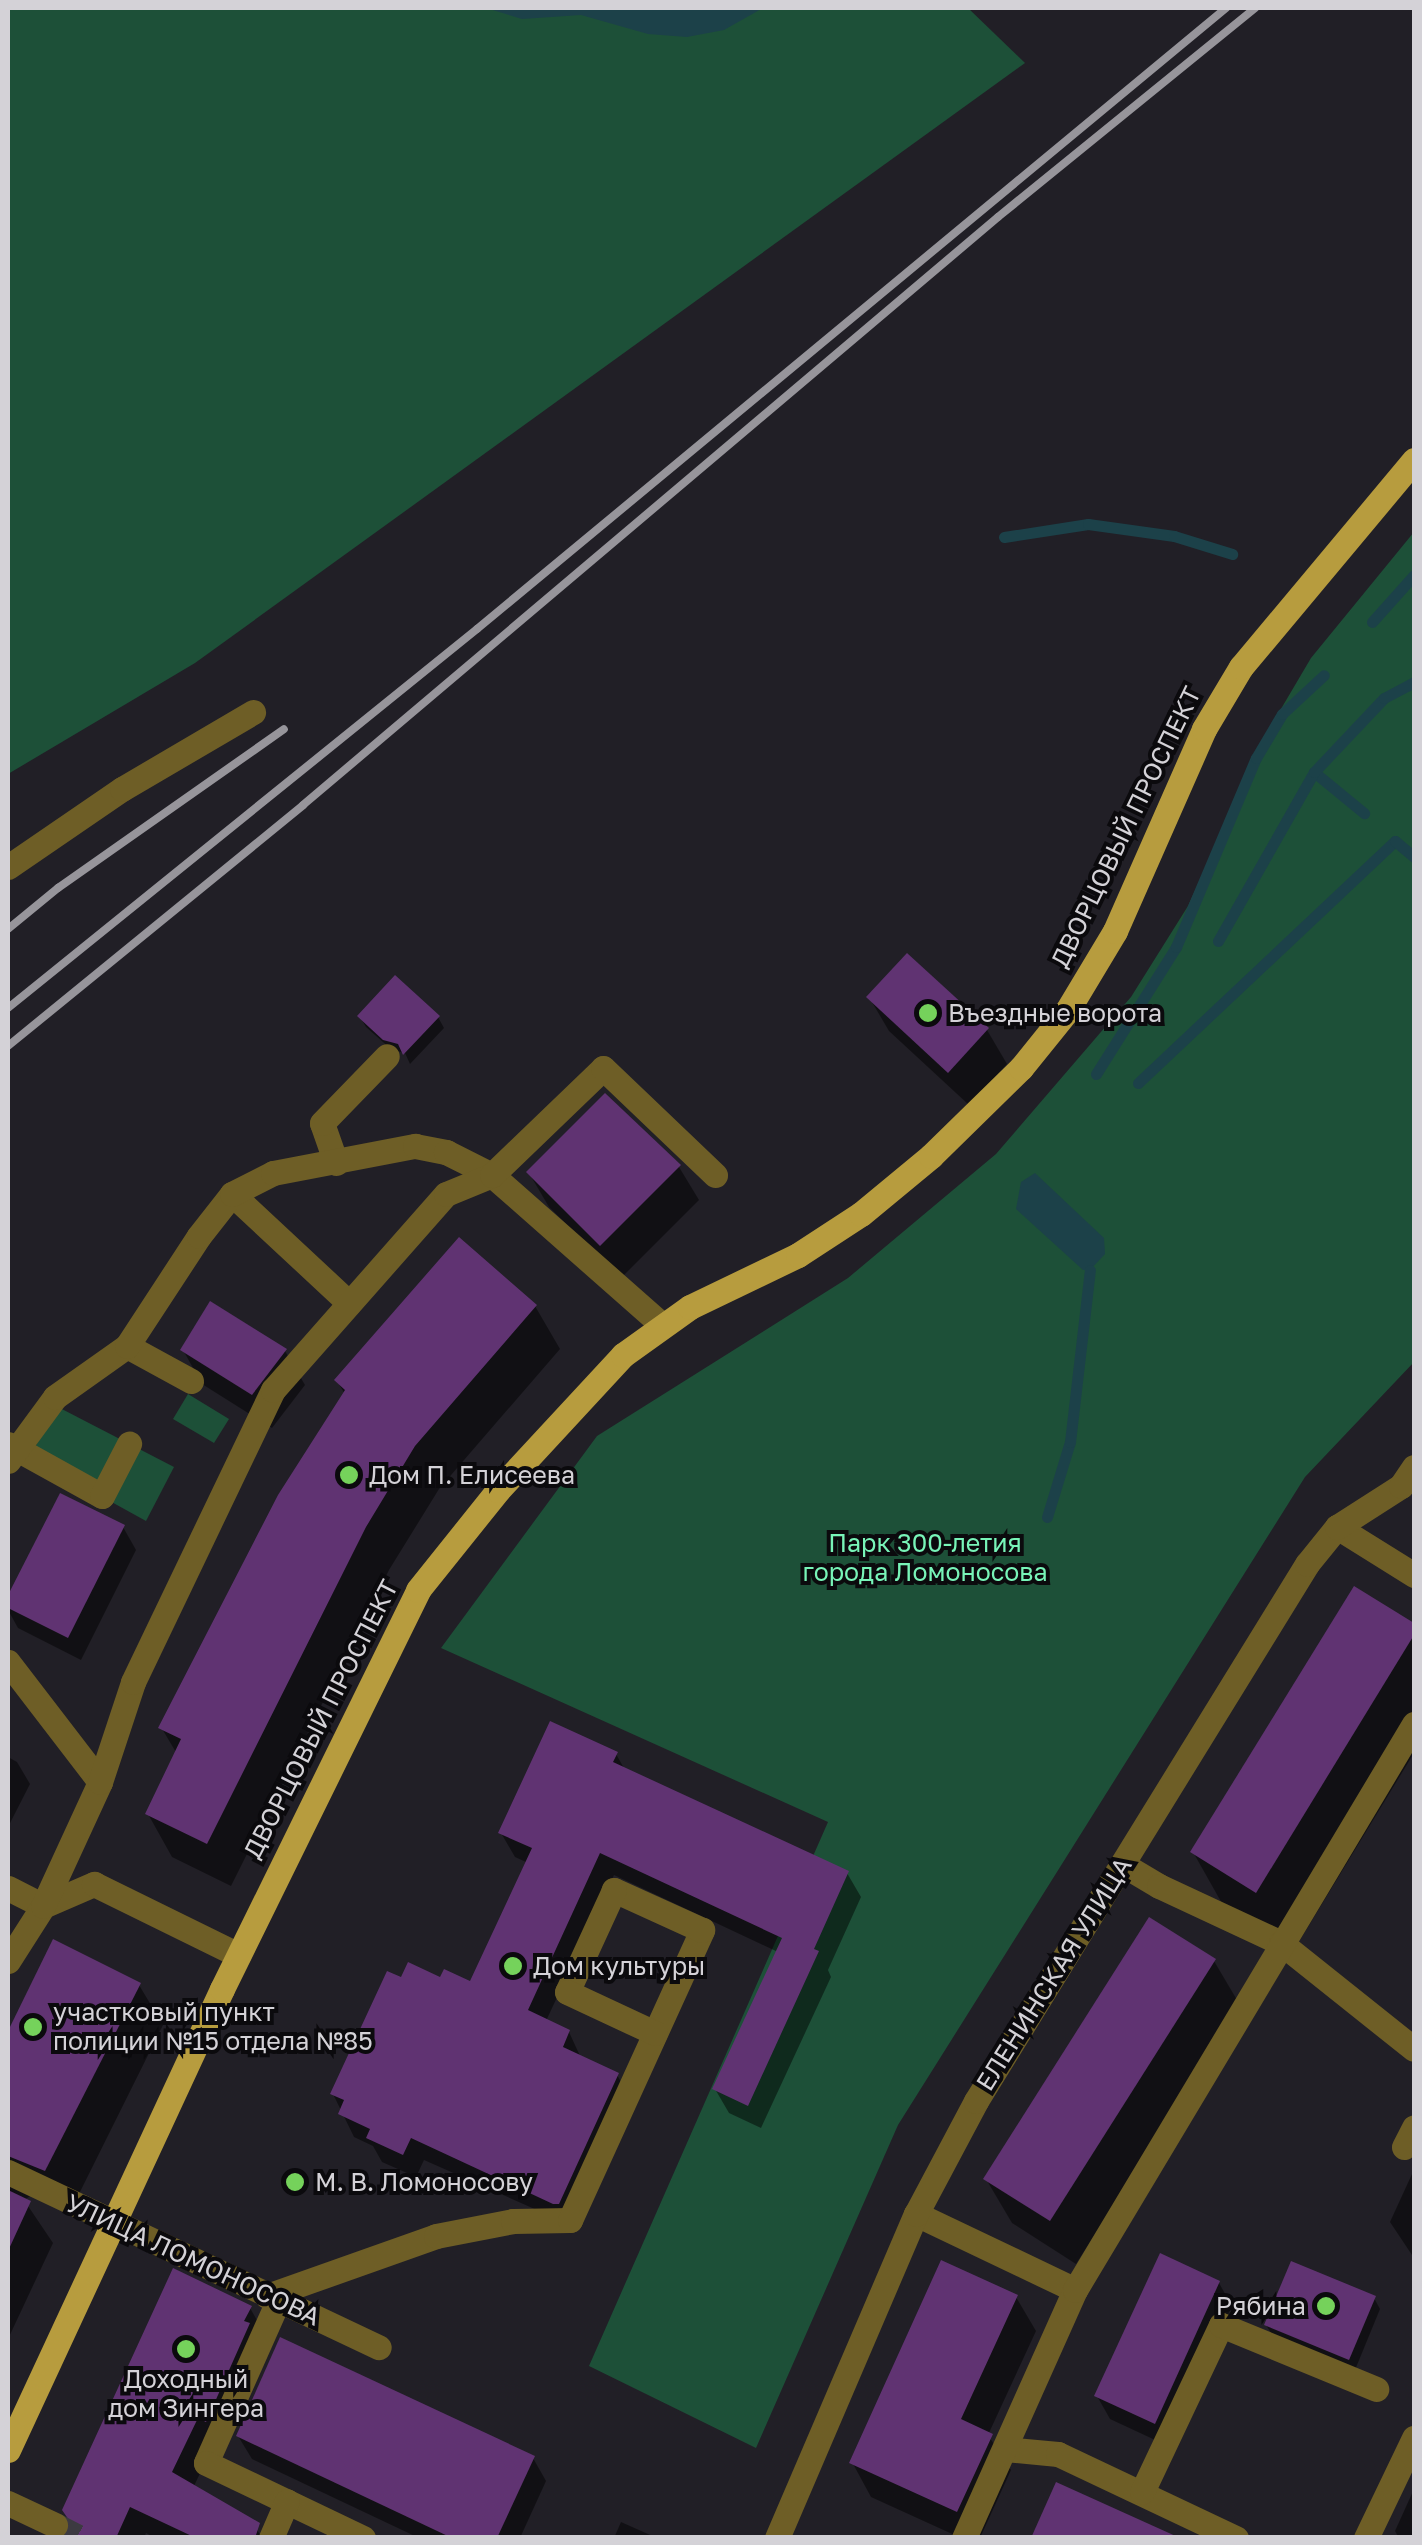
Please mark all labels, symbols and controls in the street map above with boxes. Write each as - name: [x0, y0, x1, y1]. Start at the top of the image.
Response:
- street label: ДВОРЦОВЫЙ ПРОСПЕКТ: [1045, 682, 1207, 972]
- place label: Въездные ворота: [948, 998, 1162, 1028]
- marker: Въездные ворота: [917, 1002, 939, 1024]
- place label: Дом П. Елисеева: [369, 1460, 575, 1490]
- marker: Дом П. Елисеева: [338, 1464, 360, 1486]
- park label: Парк 300-летия города Ломоносова: [802, 1529, 1048, 1588]
- street label: ДВОРЦОВЫЙ ПРОСПЕКТ: [238, 1575, 404, 1863]
- street label: ЕЛЕНИНСКАЯ УЛИЦА: [970, 1852, 1138, 2096]
- place label: Дом культуры: [533, 1951, 705, 1981]
- marker: Дом культуры: [502, 1955, 524, 1977]
- place label: участковый пункт полиции №15 отдела №85: [53, 1998, 373, 2057]
- marker: участковый пункт полиции №15 отдела №85: [22, 2016, 44, 2038]
- place label: М. В. Ломоносову: [315, 2167, 533, 2197]
- marker: М. В. Ломоносову: [284, 2171, 306, 2193]
- street label: УЛИЦА ЛОМОНОСОВА: [61, 2188, 325, 2332]
- place label: Рябина: [1216, 2291, 1306, 2321]
- marker: Рябина: [1315, 2295, 1337, 2317]
- marker: Доходный дом Зингера: [175, 2338, 197, 2360]
- place label: Доходный дом Зингера: [108, 2365, 264, 2424]

